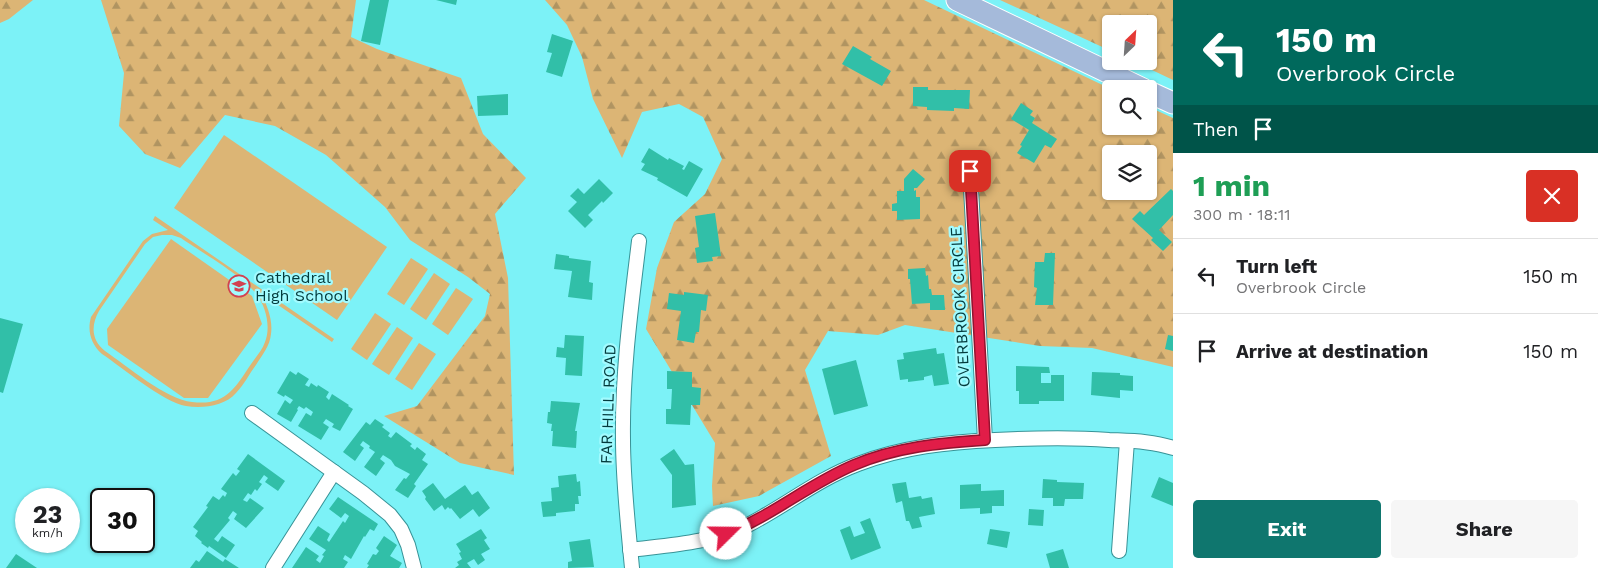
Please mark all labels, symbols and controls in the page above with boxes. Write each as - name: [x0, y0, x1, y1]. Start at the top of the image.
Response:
- north arrow: [1102, 15, 1158, 70]
- map controls: [1102, 15, 1157, 200]
- text: 150 m: [1276, 19, 1377, 61]
- icon: left: [1193, 20, 1258, 85]
- text: Overbrook Circle: [1276, 61, 1455, 86]
- button: search: [1102, 80, 1157, 135]
- icon: arrive: [1249, 115, 1277, 143]
- text: Then: [1193, 118, 1239, 141]
- button: layers: [1102, 145, 1157, 200]
- pin: [949, 150, 991, 192]
- icon: arrive: [956, 157, 984, 185]
- text: 1 min: [1193, 168, 1270, 203]
- button: close: [1526, 170, 1578, 222]
- text: 300 m · 18:11: [1193, 205, 1290, 224]
- street label: OVERBROOK CIRCLE: [946, 226, 974, 388]
- text: Turn left: [1236, 255, 1317, 278]
- icon: left: [1193, 262, 1221, 290]
- text: 150 m: [1523, 265, 1578, 288]
- place label: Cathedral High School: [255, 268, 348, 305]
- school or university icon: Cathedral High School: [227, 274, 251, 298]
- text: Overbrook Circle: [1236, 278, 1366, 297]
- icon: arrive: [1193, 337, 1221, 365]
- text: Arrive at destination: [1236, 340, 1428, 363]
- text: 150 m: [1523, 340, 1578, 363]
- street label: FAR HILL ROAD: [596, 344, 620, 464]
- speed limit sign: 30: [90, 488, 155, 553]
- text: 23: [33, 500, 62, 529]
- button: Exit: [1193, 500, 1381, 558]
- button: Share: [1391, 500, 1578, 558]
- position arrow: [699, 507, 751, 559]
- text: km/h: [32, 526, 63, 540]

